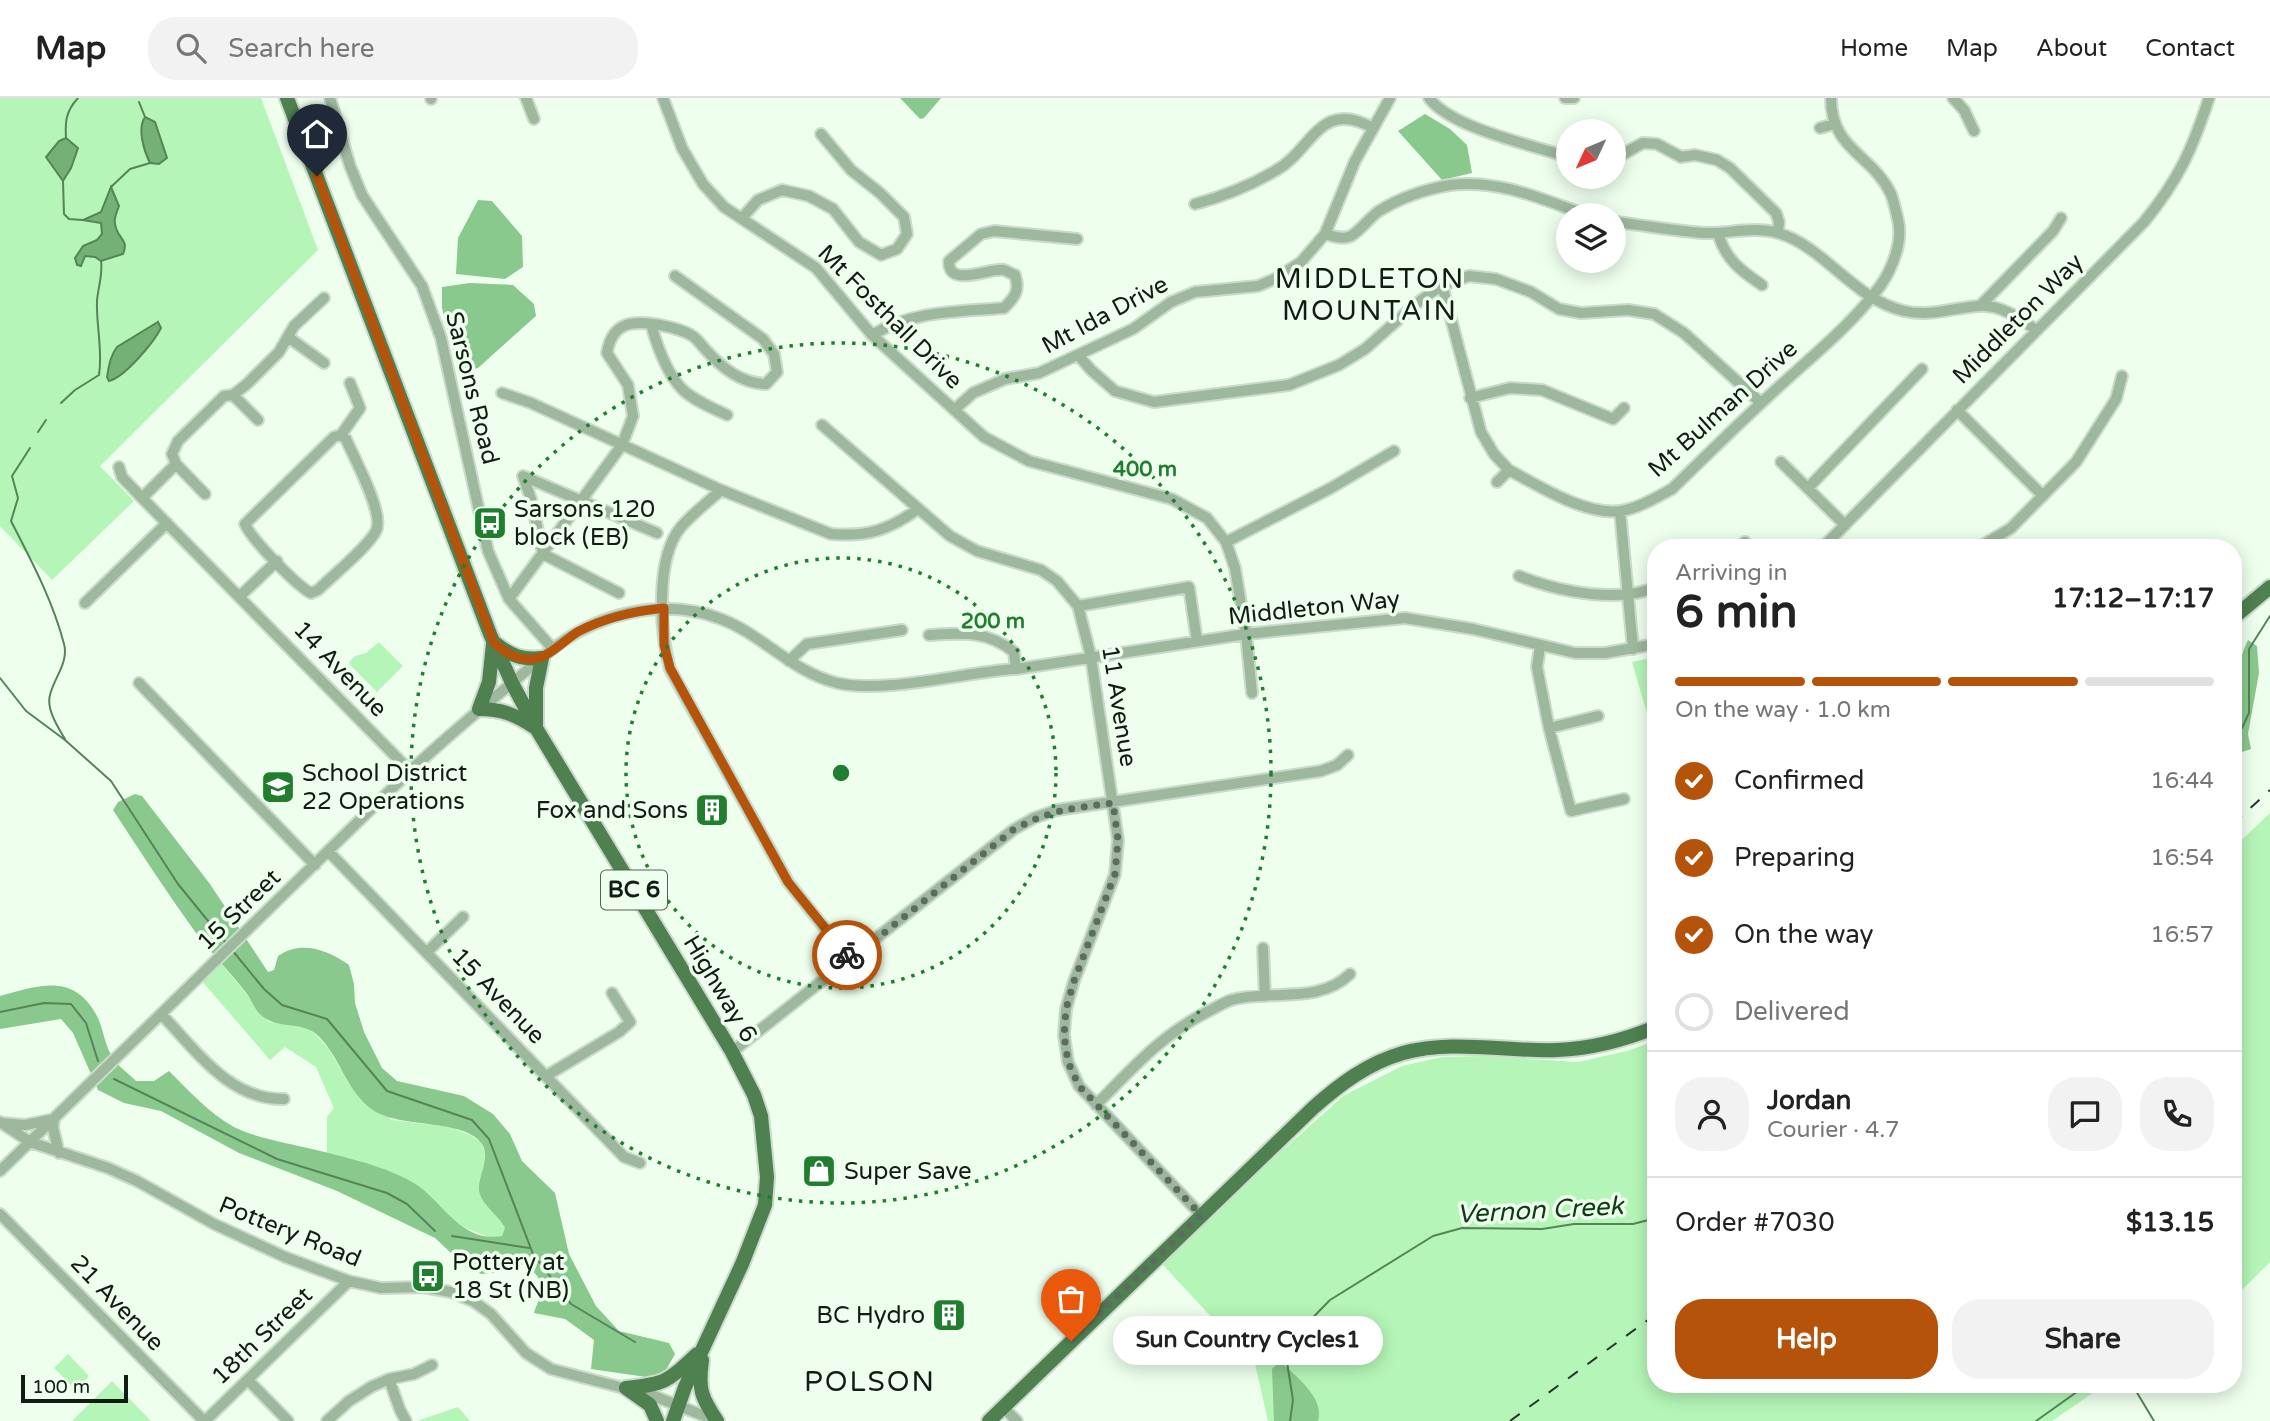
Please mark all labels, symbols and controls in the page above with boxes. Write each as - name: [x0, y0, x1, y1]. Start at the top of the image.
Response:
- search box: [148, 17, 638, 80]
- text: Map: [35, 29, 106, 68]
- icon: search: [172, 29, 210, 67]
- text: Search here: [228, 33, 374, 64]
- text: Home: [1840, 34, 1908, 63]
- text: Map: [1946, 34, 1998, 63]
- text: About: [2036, 34, 2107, 63]
- text: Contact: [2145, 34, 2235, 63]
- pin: [287, 104, 347, 176]
- icon: home: [298, 115, 336, 153]
- north arrow: [1556, 119, 1626, 189]
- map controls: [1556, 119, 1626, 273]
- button: layers: [1556, 203, 1626, 273]
- street label: Mt Fosthall Drive: [812, 239, 968, 395]
- street label: Middleton Way: [1947, 248, 2089, 390]
- district label: MIDDLETON MOUNTAIN: [1275, 262, 1465, 328]
- street label: Mt Ida Drive: [1037, 270, 1173, 360]
- street label: Sarsons Road: [439, 309, 505, 467]
- street label: Mt Bulman Drive: [1642, 334, 1804, 484]
- text: 400 m: [1113, 457, 1177, 482]
- place label: Sarsons 120 block (EB): [514, 495, 655, 552]
- bus stop icon: Sarsons 120 block (EB): [471, 504, 509, 542]
- text: Arriving in: [1675, 559, 1788, 587]
- text: 17:12–17:17: [2052, 583, 2214, 614]
- street label: Middleton Way: [1227, 585, 1401, 631]
- text: 6 min: [1675, 585, 1798, 640]
- text: 200 m: [961, 609, 1025, 634]
- street label: 14 Avenue: [287, 615, 393, 723]
- street label: 11 Avenue: [1095, 643, 1143, 769]
- text: On the way · 1.0 km: [1675, 696, 1891, 724]
- place label: School District 22 Operations: [302, 759, 467, 816]
- centre of rings: [829, 761, 853, 785]
- icon: check: [1675, 762, 1713, 800]
- text: Confirmed: [1734, 765, 1864, 796]
- text: 16:44: [2150, 767, 2214, 795]
- school or university icon: School District 22 Operations: [259, 768, 297, 806]
- building icon: Fox and Sons: [693, 791, 731, 829]
- place label: Fox and Sons: [536, 796, 688, 825]
- icon: check: [1675, 839, 1713, 877]
- text: Preparing: [1734, 842, 1855, 873]
- text: 16:54: [2150, 844, 2214, 872]
- street label: 15 Street: [191, 863, 287, 957]
- road number: BC 6: [601, 870, 667, 910]
- icon: check: [1675, 916, 1713, 954]
- text: On the way: [1734, 919, 1874, 950]
- courier: [812, 920, 882, 990]
- text: 16:57: [2150, 921, 2214, 949]
- street label: Highway 6: [677, 930, 763, 1048]
- icon: bike: [828, 936, 866, 974]
- street label: 15 Avenue: [445, 942, 551, 1050]
- text: Delivered: [1734, 996, 1850, 1027]
- button: person: [1675, 1077, 1749, 1151]
- button: chat: [2048, 1077, 2122, 1151]
- button: phone: [2140, 1077, 2214, 1151]
- text: Jordan: [1767, 1085, 1851, 1116]
- text: Courier · 4.7: [1767, 1116, 1900, 1144]
- shop icon: Super Save: [800, 1152, 838, 1190]
- place label: Super Save: [844, 1157, 972, 1186]
- street label: Pottery Road: [215, 1190, 365, 1274]
- water label: Vernon Creek: [1456, 1190, 1626, 1230]
- text: Order #7030: [1675, 1207, 1835, 1238]
- text: $13.15: [2126, 1207, 2214, 1238]
- place label: Pottery at 18 St (NB): [452, 1248, 569, 1305]
- street label: 21 Avenue: [64, 1249, 170, 1357]
- bus stop icon: Pottery at 18 St (NB): [409, 1257, 447, 1295]
- pin: [1041, 1269, 1101, 1341]
- icon: bag: [1052, 1280, 1090, 1318]
- street label: 18th Street: [206, 1281, 318, 1391]
- building icon: BC Hydro: [930, 1296, 968, 1334]
- button: Help: [1675, 1299, 1938, 1379]
- button: Share: [1952, 1299, 2214, 1379]
- place label: BC Hydro: [816, 1301, 925, 1330]
- callout: Sun Country Cycles1: [1113, 1316, 1382, 1366]
- text: Sun Country Cycles1: [1136, 1326, 1360, 1354]
- district label: POLSON: [804, 1365, 936, 1399]
- scale bar: [21, 1372, 128, 1404]
- text: 100 m: [32, 1376, 90, 1398]

